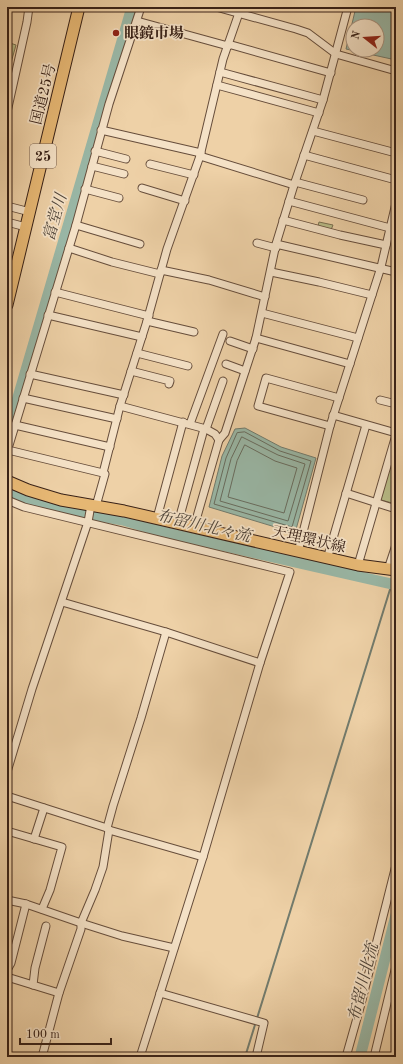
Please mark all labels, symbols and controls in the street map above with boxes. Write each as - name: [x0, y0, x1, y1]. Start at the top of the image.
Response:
- north arrow: [345, 18, 385, 58]
- place label: 眼鏡市場: [124, 25, 184, 42]
- marker: 眼鏡市場: [111, 28, 121, 38]
- text: N: [350, 29, 364, 41]
- street label: 国道25号: [28, 62, 59, 126]
- road number: 25: [30, 144, 56, 168]
- water label: 富堂川: [40, 190, 71, 243]
- water label: 布留川北々流: [155, 506, 255, 546]
- street label: 天理環状線: [270, 523, 347, 556]
- water label: 布留川北流: [345, 938, 382, 1023]
- scale bar: [20, 1020, 111, 1046]
- text: 100 m: [26, 1029, 60, 1041]

